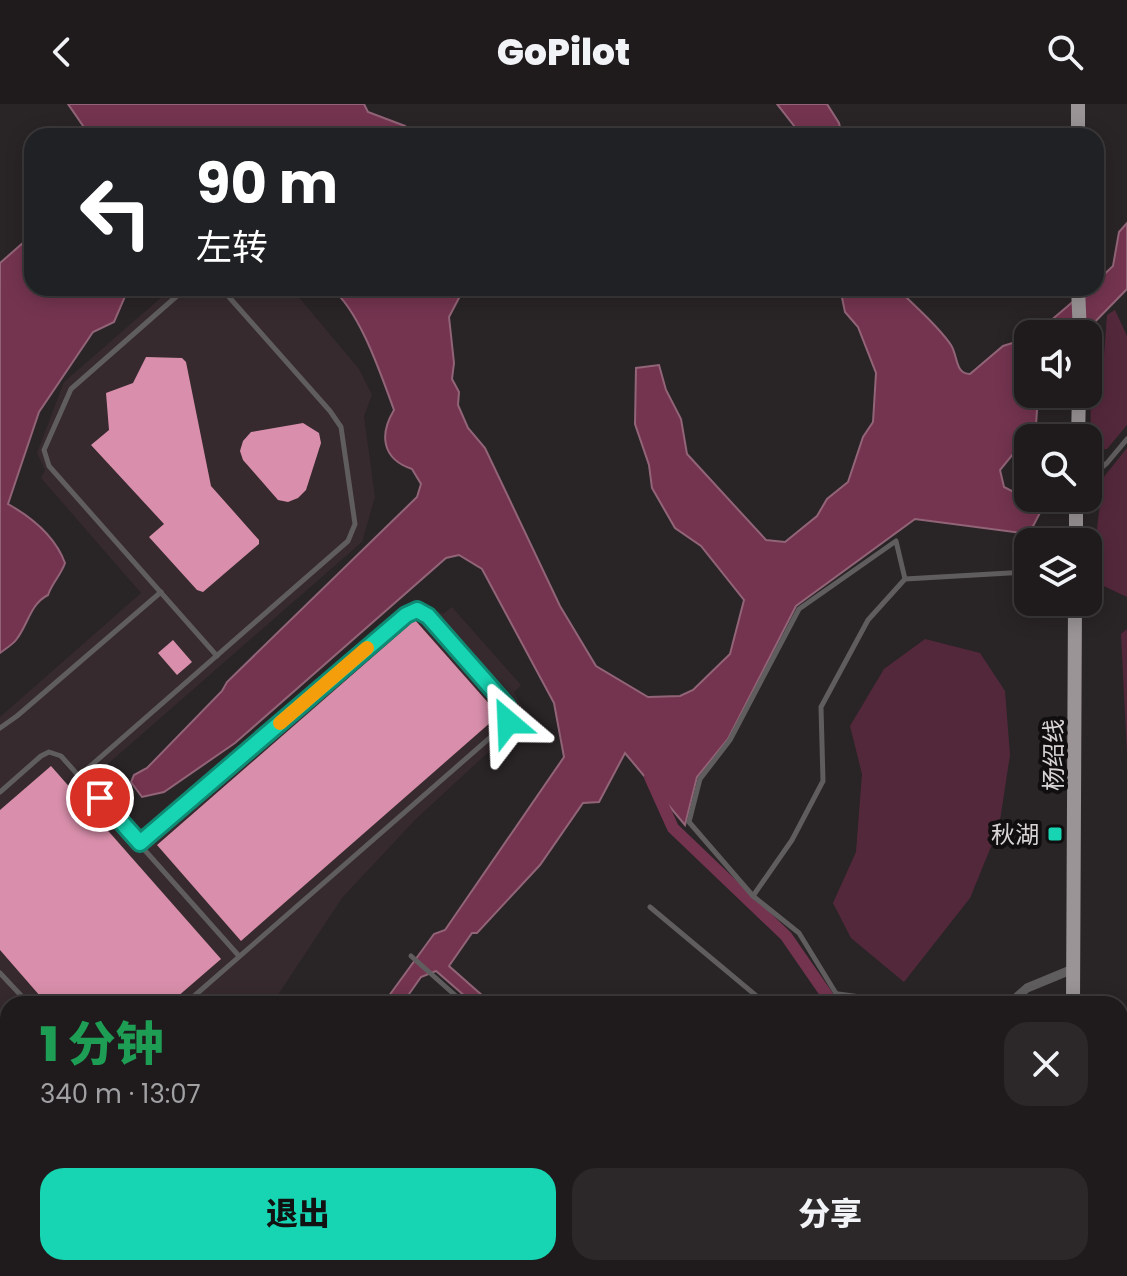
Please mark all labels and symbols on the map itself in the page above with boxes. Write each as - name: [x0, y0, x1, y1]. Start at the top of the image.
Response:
- position arrow: [466, 680, 550, 764]
- street label: 杨绍线: [1037, 719, 1070, 791]
- pin: [66, 764, 134, 832]
- place label: 秋湖: [991, 818, 1039, 851]
- marker: 秋湖: [1046, 825, 1064, 843]

